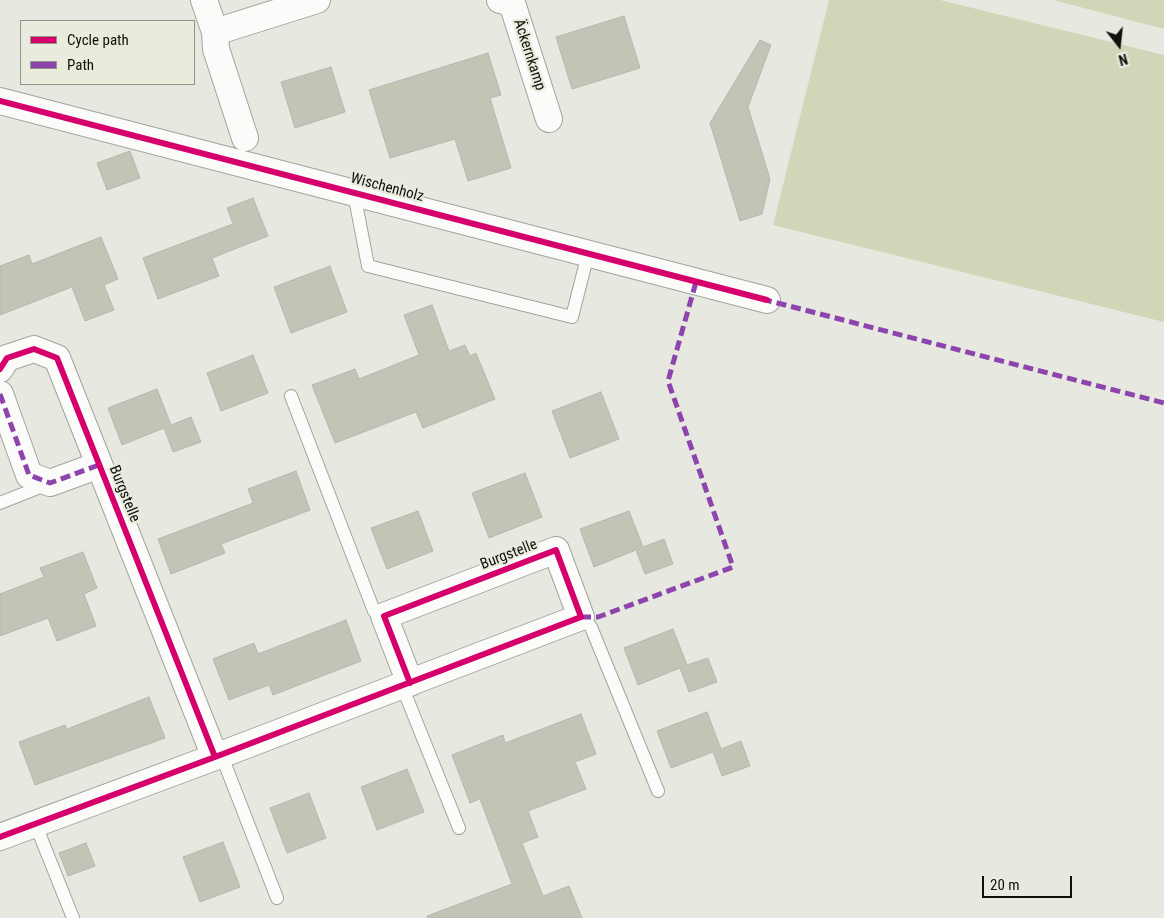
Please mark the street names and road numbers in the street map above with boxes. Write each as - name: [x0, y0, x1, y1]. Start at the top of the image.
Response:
- street label: Äckernkamp: [509, 17, 549, 93]
- street label: Wischenholz: [348, 170, 426, 206]
- street label: Burgstelle: [105, 463, 143, 525]
- street label: Burgstelle: [478, 536, 540, 574]

